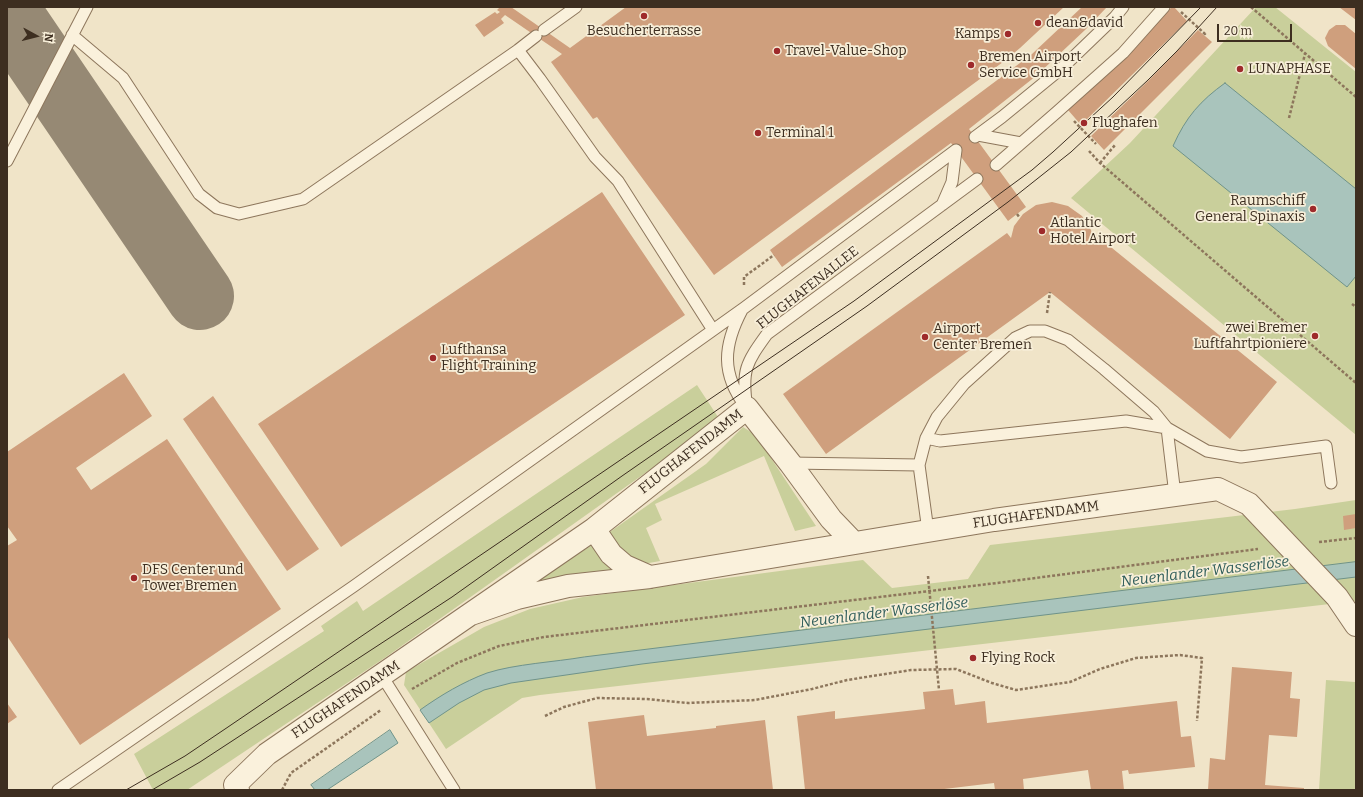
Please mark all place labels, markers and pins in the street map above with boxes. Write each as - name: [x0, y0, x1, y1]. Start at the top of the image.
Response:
- marker: Besucherterrasse: [639, 11, 649, 21]
- place label: dean&david: [1046, 15, 1123, 31]
- marker: dean&david: [1033, 18, 1043, 28]
- place label: Besucherterrasse: [587, 23, 701, 39]
- place label: Kamps: [955, 26, 1000, 42]
- marker: Kamps: [1003, 29, 1013, 39]
- place label: Travel-Value-Shop: [785, 43, 907, 59]
- marker: Travel-Value-Shop: [772, 46, 782, 56]
- place label: Bremen Airport Service GmbH: [979, 49, 1081, 82]
- marker: Bremen Airport Service GmbH: [966, 60, 976, 70]
- place label: LUNAPHASE: [1248, 61, 1331, 77]
- marker: LUNAPHASE: [1235, 64, 1245, 74]
- place label: Flughafen: [1092, 115, 1158, 131]
- marker: Flughafen: [1079, 118, 1089, 128]
- place label: Terminal 1: [766, 125, 834, 141]
- marker: Terminal 1: [753, 128, 763, 138]
- place label: Raumschiff General Spinaxis: [1195, 193, 1305, 226]
- marker: Raumschiff General Spinaxis: [1308, 204, 1318, 214]
- place label: Atlantic Hotel Airport: [1050, 215, 1136, 248]
- marker: Atlantic Hotel Airport: [1037, 226, 1047, 236]
- place label: zwei Bremer Luftfahrtpioniere: [1194, 320, 1307, 352]
- place label: Airport Center Bremen: [933, 321, 1032, 354]
- marker: zwei Bremer Luftfahrtpioniere: [1310, 331, 1320, 341]
- marker: Airport Center Bremen: [920, 332, 930, 342]
- place label: Lufthansa Flight Training: [441, 342, 536, 374]
- marker: Lufthansa Flight Training: [428, 353, 438, 363]
- place label: DFS Center und Tower Bremen: [142, 562, 244, 594]
- marker: DFS Center und Tower Bremen: [129, 573, 139, 583]
- place label: Flying Rock: [981, 650, 1055, 666]
- marker: Flying Rock: [968, 653, 978, 663]

